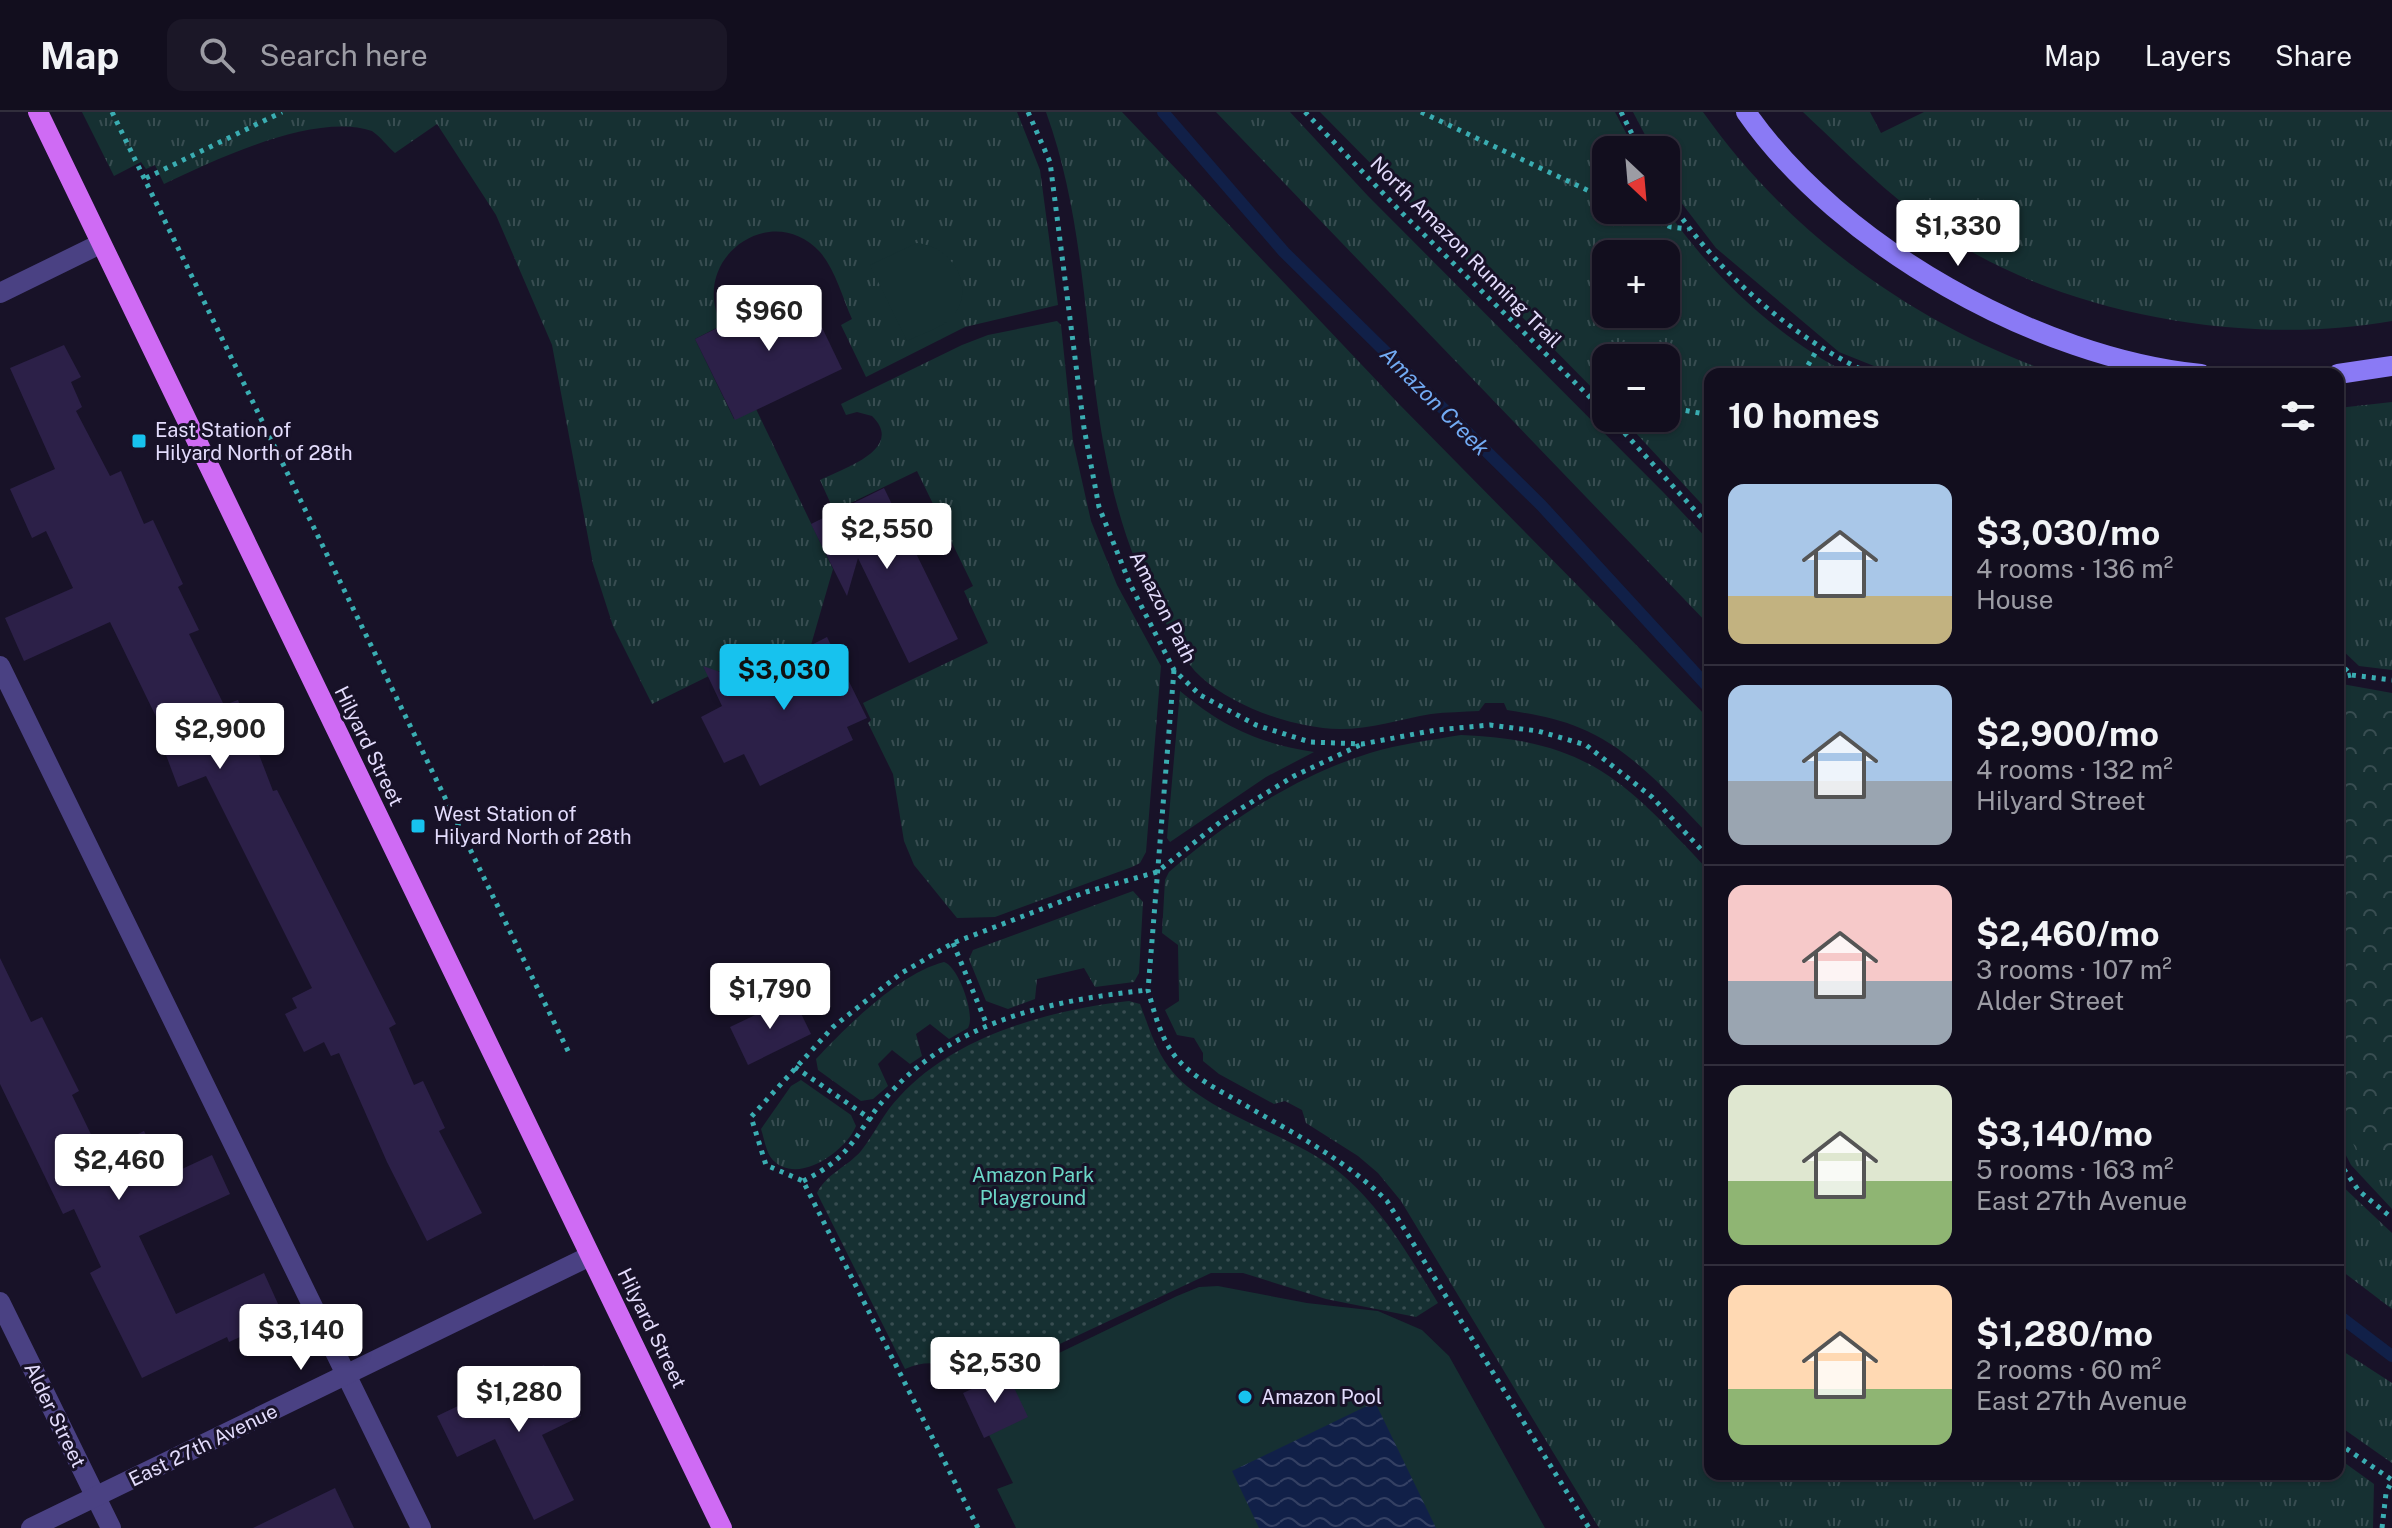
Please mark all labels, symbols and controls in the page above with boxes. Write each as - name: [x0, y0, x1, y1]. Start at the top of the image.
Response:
- search box: [167, 19, 727, 91]
- text: Map: [40, 33, 119, 78]
- icon: search: [195, 33, 239, 77]
- text: Search here: [259, 37, 428, 73]
- text: Map: [2044, 39, 2101, 72]
- text: Layers: [2145, 39, 2231, 72]
- text: Share: [2275, 39, 2352, 72]
- north arrow: [1592, 136, 1680, 224]
- map controls: [1592, 136, 1680, 432]
- street label: North Amazon Running Trail: [1365, 151, 1567, 353]
- pin: $1,330: [1893, 200, 2023, 268]
- text: $1,330: [1914, 210, 2002, 241]
- button: +: [1592, 240, 1680, 328]
- pin: $960: [722, 285, 816, 353]
- text: $960: [735, 295, 803, 326]
- water label: Amazon Creek: [1375, 341, 1495, 461]
- button: −: [1592, 344, 1680, 432]
- icon: filters: [2276, 394, 2320, 438]
- text: 10 homes: [1728, 396, 1880, 436]
- place label: East Station of Hilyard North of 28th: [155, 418, 353, 465]
- marker: East Station of Hilyard North of 28th: [130, 432, 148, 450]
- pin: $2,550: [822, 503, 952, 571]
- text: $2,550: [840, 513, 934, 544]
- text: $3,030/mo: [1976, 513, 2160, 553]
- icon: home: [1792, 516, 1888, 612]
- street label: Amazon Path: [1125, 547, 1201, 667]
- text: 4 rooms · 136 m²: [1976, 553, 2173, 584]
- text: House: [1976, 584, 2053, 615]
- pin: $3,030: [719, 644, 849, 712]
- text: $3,030: [738, 654, 830, 685]
- street label: Hilyard Street: [330, 682, 408, 810]
- pin: $2,900: [155, 703, 285, 771]
- text: $2,900: [174, 713, 266, 744]
- text: $2,900/mo: [1976, 714, 2159, 754]
- icon: home: [1792, 717, 1888, 813]
- text: 4 rooms · 132 m²: [1976, 754, 2173, 785]
- text: Hilyard Street: [1976, 785, 2146, 816]
- place label: West Station of Hilyard North of 28th: [434, 802, 632, 849]
- marker: West Station of Hilyard North of 28th: [409, 817, 427, 835]
- text: $2,460/mo: [1976, 914, 2160, 954]
- icon: home: [1792, 917, 1888, 1013]
- text: 3 rooms · 107 m²: [1976, 954, 2172, 985]
- pin: $1,790: [705, 963, 835, 1031]
- text: $1,790: [728, 973, 812, 1004]
- text: Alder Street: [1976, 985, 2124, 1016]
- text: $3,140/mo: [1976, 1114, 2153, 1154]
- icon: home: [1792, 1117, 1888, 1213]
- pin: $2,460: [54, 1134, 184, 1202]
- text: $2,460: [73, 1144, 165, 1175]
- text: 5 rooms · 163 m²: [1976, 1154, 2174, 1185]
- park label: Amazon Park Playground: [972, 1163, 1094, 1210]
- text: East 27th Avenue: [1976, 1185, 2187, 1216]
- street label: Hilyard Street: [613, 1264, 691, 1392]
- pin: $3,140: [236, 1304, 366, 1372]
- text: $3,140: [257, 1314, 345, 1345]
- text: $1,280/mo: [1976, 1314, 2153, 1354]
- icon: home: [1792, 1317, 1888, 1413]
- pin: $2,530: [930, 1337, 1060, 1405]
- text: $2,530: [949, 1347, 1041, 1378]
- text: 2 rooms · 60 m²: [1976, 1354, 2161, 1385]
- street label: Alder Street: [19, 1358, 91, 1472]
- pin: $1,280: [454, 1366, 584, 1434]
- text: $1,280: [475, 1376, 563, 1407]
- place label: Amazon Pool: [1261, 1385, 1382, 1409]
- text: East 27th Avenue: [1976, 1385, 2187, 1416]
- marker: Amazon Pool: [1236, 1388, 1254, 1406]
- street label: East 27th Avenue: [125, 1399, 281, 1491]

